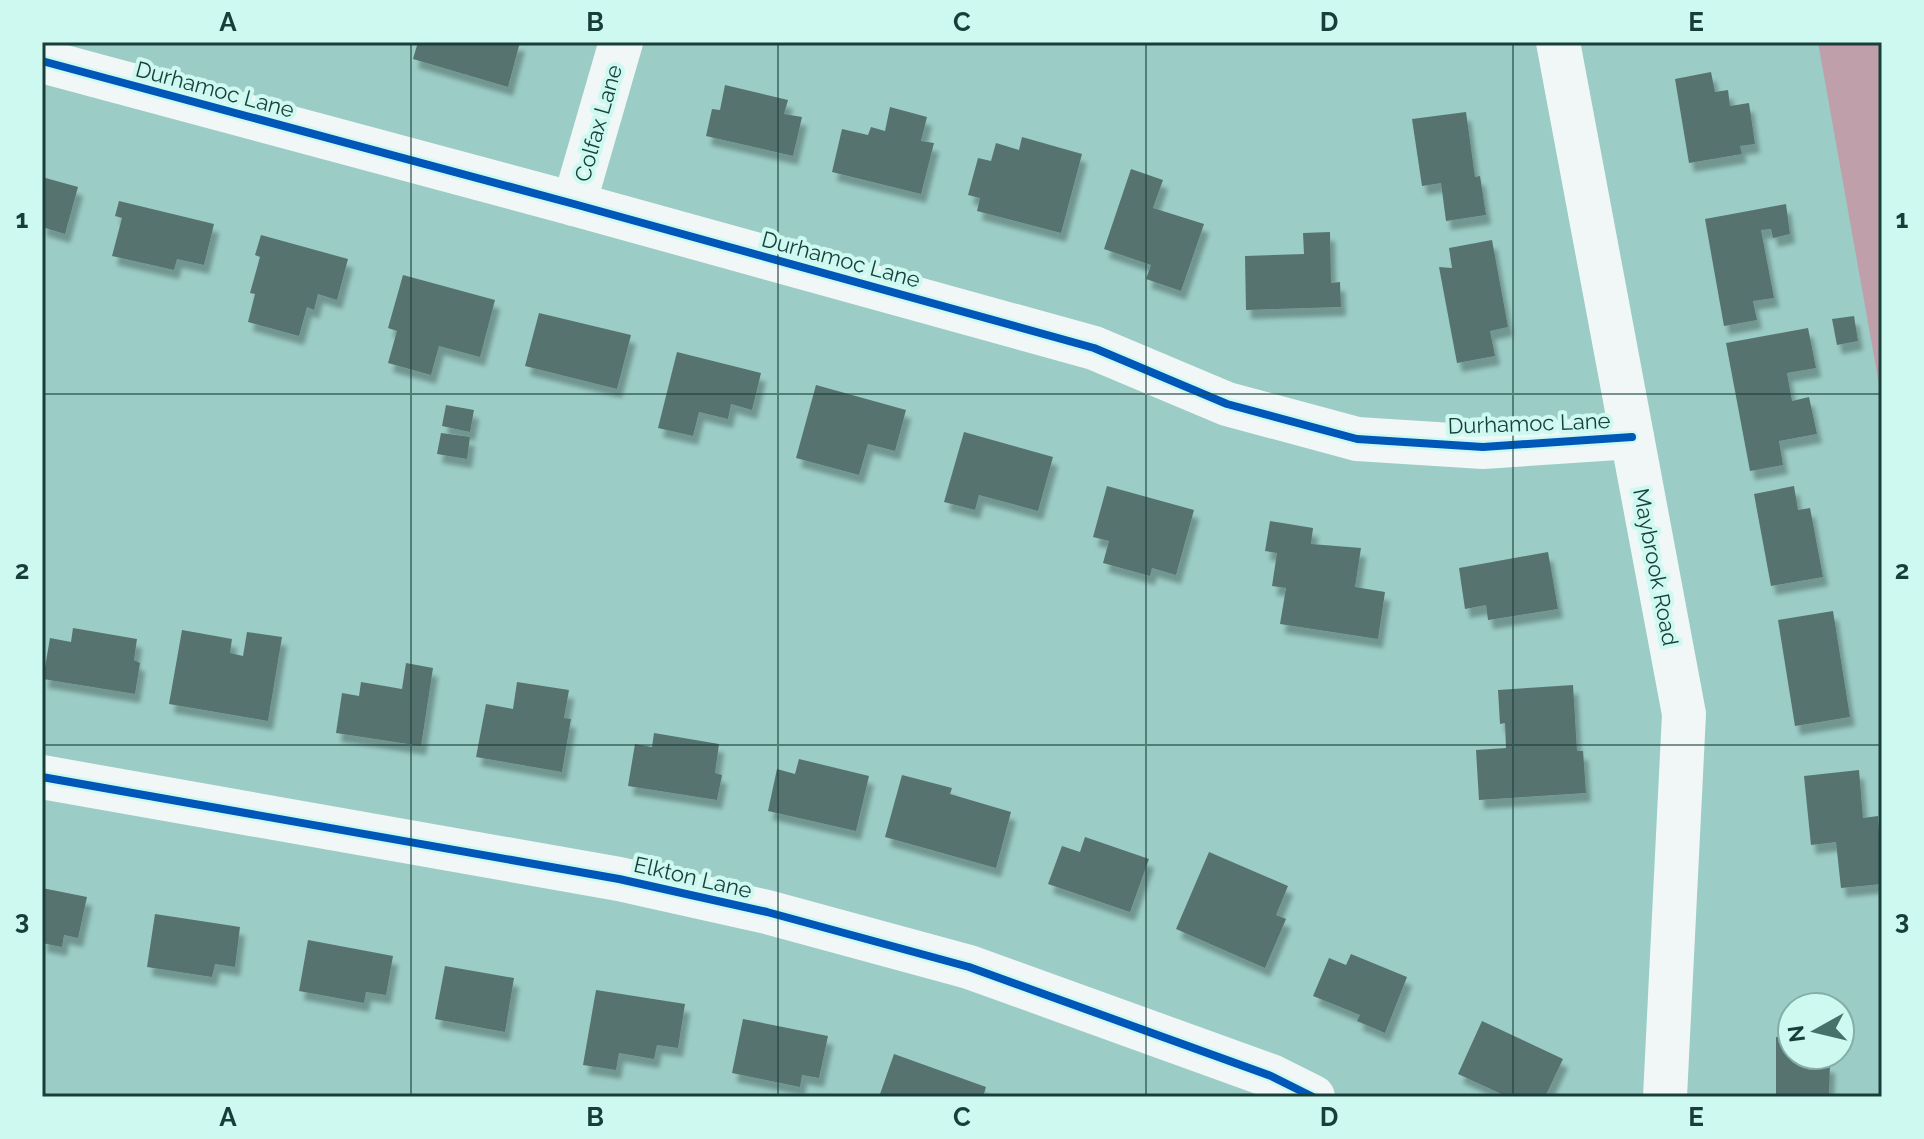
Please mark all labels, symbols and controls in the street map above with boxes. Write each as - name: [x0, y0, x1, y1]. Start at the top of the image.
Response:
- text: A: [219, 7, 237, 37]
- text: B: [586, 7, 604, 37]
- text: C: [953, 7, 971, 37]
- text: D: [1320, 7, 1338, 37]
- text: E: [1688, 7, 1704, 37]
- street label: Durhamoc Lane: [133, 55, 297, 123]
- street label: Colfax Lane: [569, 61, 627, 185]
- text: 1: [16, 204, 29, 234]
- text: 1: [1896, 204, 1909, 234]
- street label: Durhamoc Lane: [759, 225, 923, 293]
- street label: Durhamoc Lane: [1447, 407, 1611, 439]
- street label: Maybrook Road: [1628, 486, 1684, 648]
- text: 2: [15, 555, 29, 585]
- text: 2: [1895, 555, 1909, 585]
- street label: Elkton Lane: [631, 851, 755, 903]
- text: 3: [15, 905, 29, 935]
- text: 3: [1895, 905, 1909, 935]
- north arrow: [1776, 991, 1856, 1071]
- text: N: [1782, 1024, 1810, 1044]
- text: A: [219, 1102, 237, 1132]
- text: B: [586, 1102, 604, 1132]
- text: C: [953, 1102, 971, 1132]
- text: D: [1320, 1102, 1338, 1132]
- text: E: [1688, 1102, 1704, 1132]

